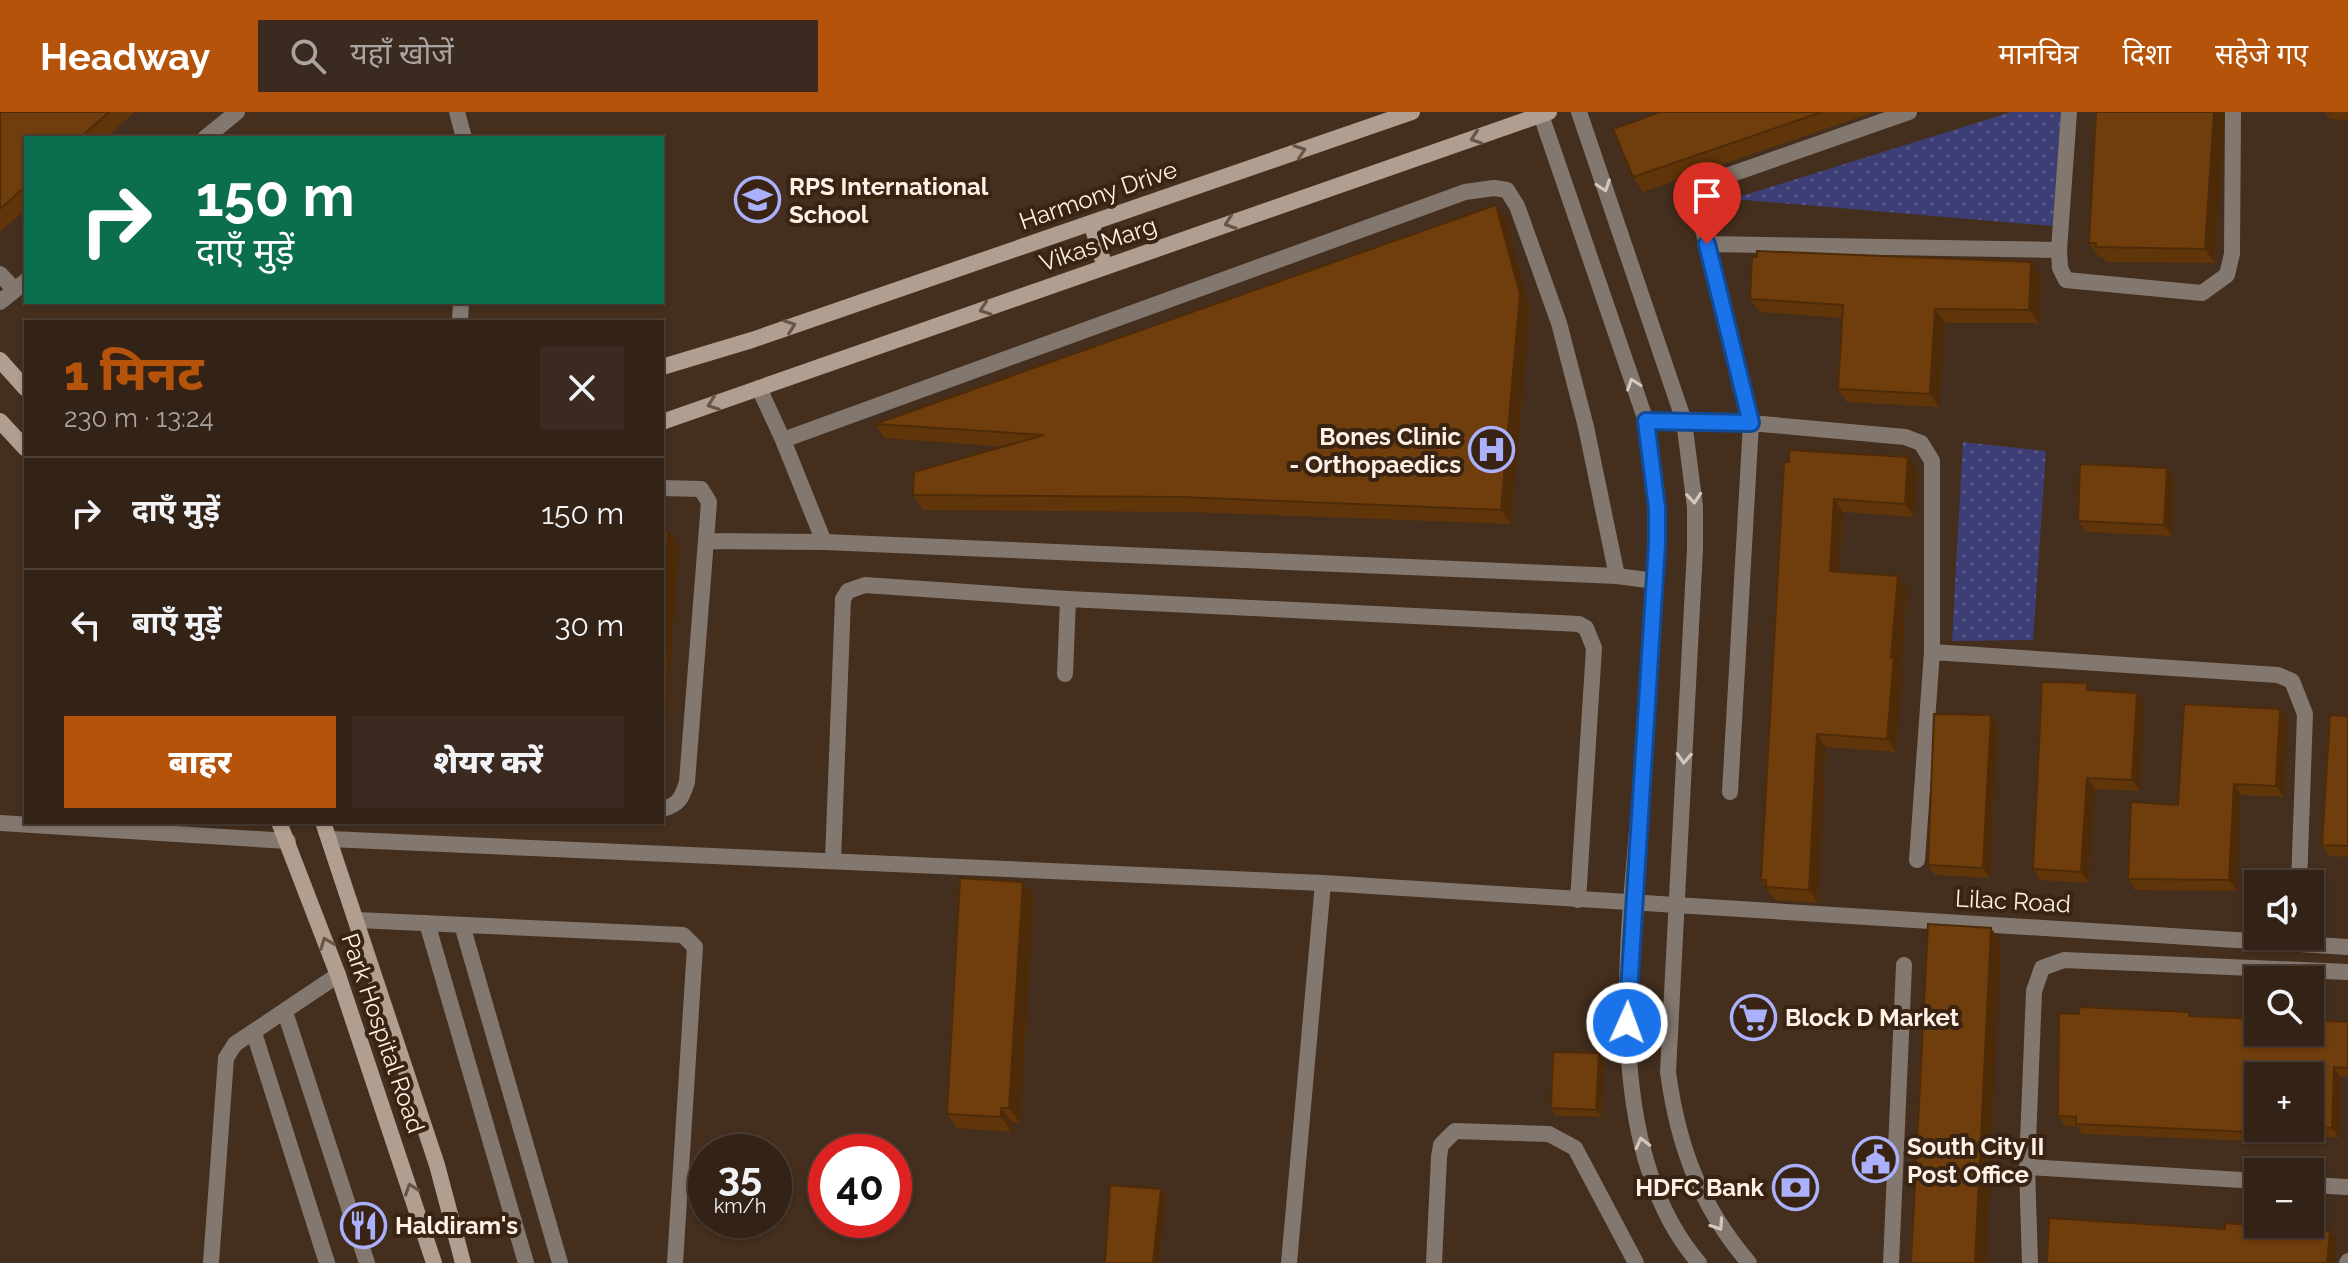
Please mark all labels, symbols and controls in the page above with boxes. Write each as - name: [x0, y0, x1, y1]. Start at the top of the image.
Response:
- search box: [258, 20, 818, 92]
- text: Headway: [40, 34, 210, 79]
- icon: search: [286, 34, 330, 78]
- text: यहाँ खोजें: [350, 36, 454, 71]
- text: मानचित्र: [1999, 38, 2079, 71]
- text: दिशा: [2123, 38, 2171, 71]
- text: सहेजे गए: [2215, 38, 2308, 71]
- one-way arrow: [1469, 128, 1483, 144]
- one-way arrow: [1292, 144, 1306, 160]
- street label: Harmony Drive: [1015, 154, 1181, 236]
- pin: [1673, 162, 1741, 244]
- text: 150 m: [196, 163, 355, 229]
- icon: right: [64, 168, 168, 272]
- place label: RPS International School: [789, 172, 989, 229]
- icon: arrive: [1685, 174, 1729, 218]
- school or university icon: RPS International School: [734, 176, 782, 224]
- one-way arrow: [1595, 178, 1611, 192]
- street label: Vikas Marg: [1036, 210, 1160, 278]
- one-way arrow: [1224, 214, 1238, 230]
- text: दाएँ मुड़ें: [196, 230, 294, 272]
- one-way arrow: [978, 299, 992, 316]
- one-way arrow: [782, 320, 796, 336]
- text: 1 मिनट: [64, 345, 203, 401]
- button: close: [540, 346, 624, 430]
- one-way arrow: [1627, 378, 1643, 392]
- one-way arrow: [707, 394, 721, 411]
- text: 230 m · 13:24: [64, 403, 214, 433]
- place label: Bones Clinic - Orthopaedics: [1289, 422, 1461, 479]
- hospital icon: Bones Clinic - Orthopaedics: [1468, 426, 1516, 474]
- icon: right: [64, 491, 108, 535]
- one-way arrow: [1685, 492, 1702, 505]
- text: दाएँ मुड़ें: [132, 493, 220, 528]
- text: 150 m: [541, 496, 624, 531]
- icon: left: [64, 603, 108, 647]
- text: बाएँ मुड़ें: [132, 605, 221, 640]
- text: 30 m: [554, 608, 624, 643]
- button: बाहर: [64, 716, 336, 808]
- button: शेयर करें: [352, 716, 624, 808]
- one-way arrow: [1675, 752, 1692, 765]
- map controls: [2244, 870, 2324, 1238]
- button: sound: [2244, 870, 2324, 950]
- street label: Lilac Road: [1954, 883, 2072, 919]
- street label: Park Hospital Road: [335, 929, 431, 1137]
- one-way arrow: [319, 937, 336, 951]
- button: search: [2244, 966, 2324, 1046]
- position arrow: [1585, 981, 1669, 1065]
- supermarket icon: Block D Market: [1730, 993, 1778, 1041]
- place label: Block D Market: [1785, 1003, 1959, 1032]
- button: +: [2244, 1062, 2324, 1142]
- place label: South City II Post Office: [1907, 1132, 2044, 1189]
- speed limit sign: 40: [808, 1134, 912, 1238]
- one-way arrow: [1634, 1136, 1651, 1150]
- public building icon: South City II Post Office: [1852, 1136, 1900, 1184]
- text: 35: [718, 1152, 762, 1199]
- button: −: [2244, 1158, 2324, 1238]
- bank icon: HDFC Bank: [1771, 1163, 1819, 1211]
- place label: HDFC Bank: [1635, 1173, 1765, 1202]
- one-way arrow: [404, 1182, 420, 1196]
- text: km/h: [714, 1194, 766, 1218]
- restaurant icon: Haldiram's: [340, 1201, 388, 1249]
- place label: Haldiram's: [395, 1211, 518, 1240]
- one-way arrow: [1709, 1217, 1724, 1231]

